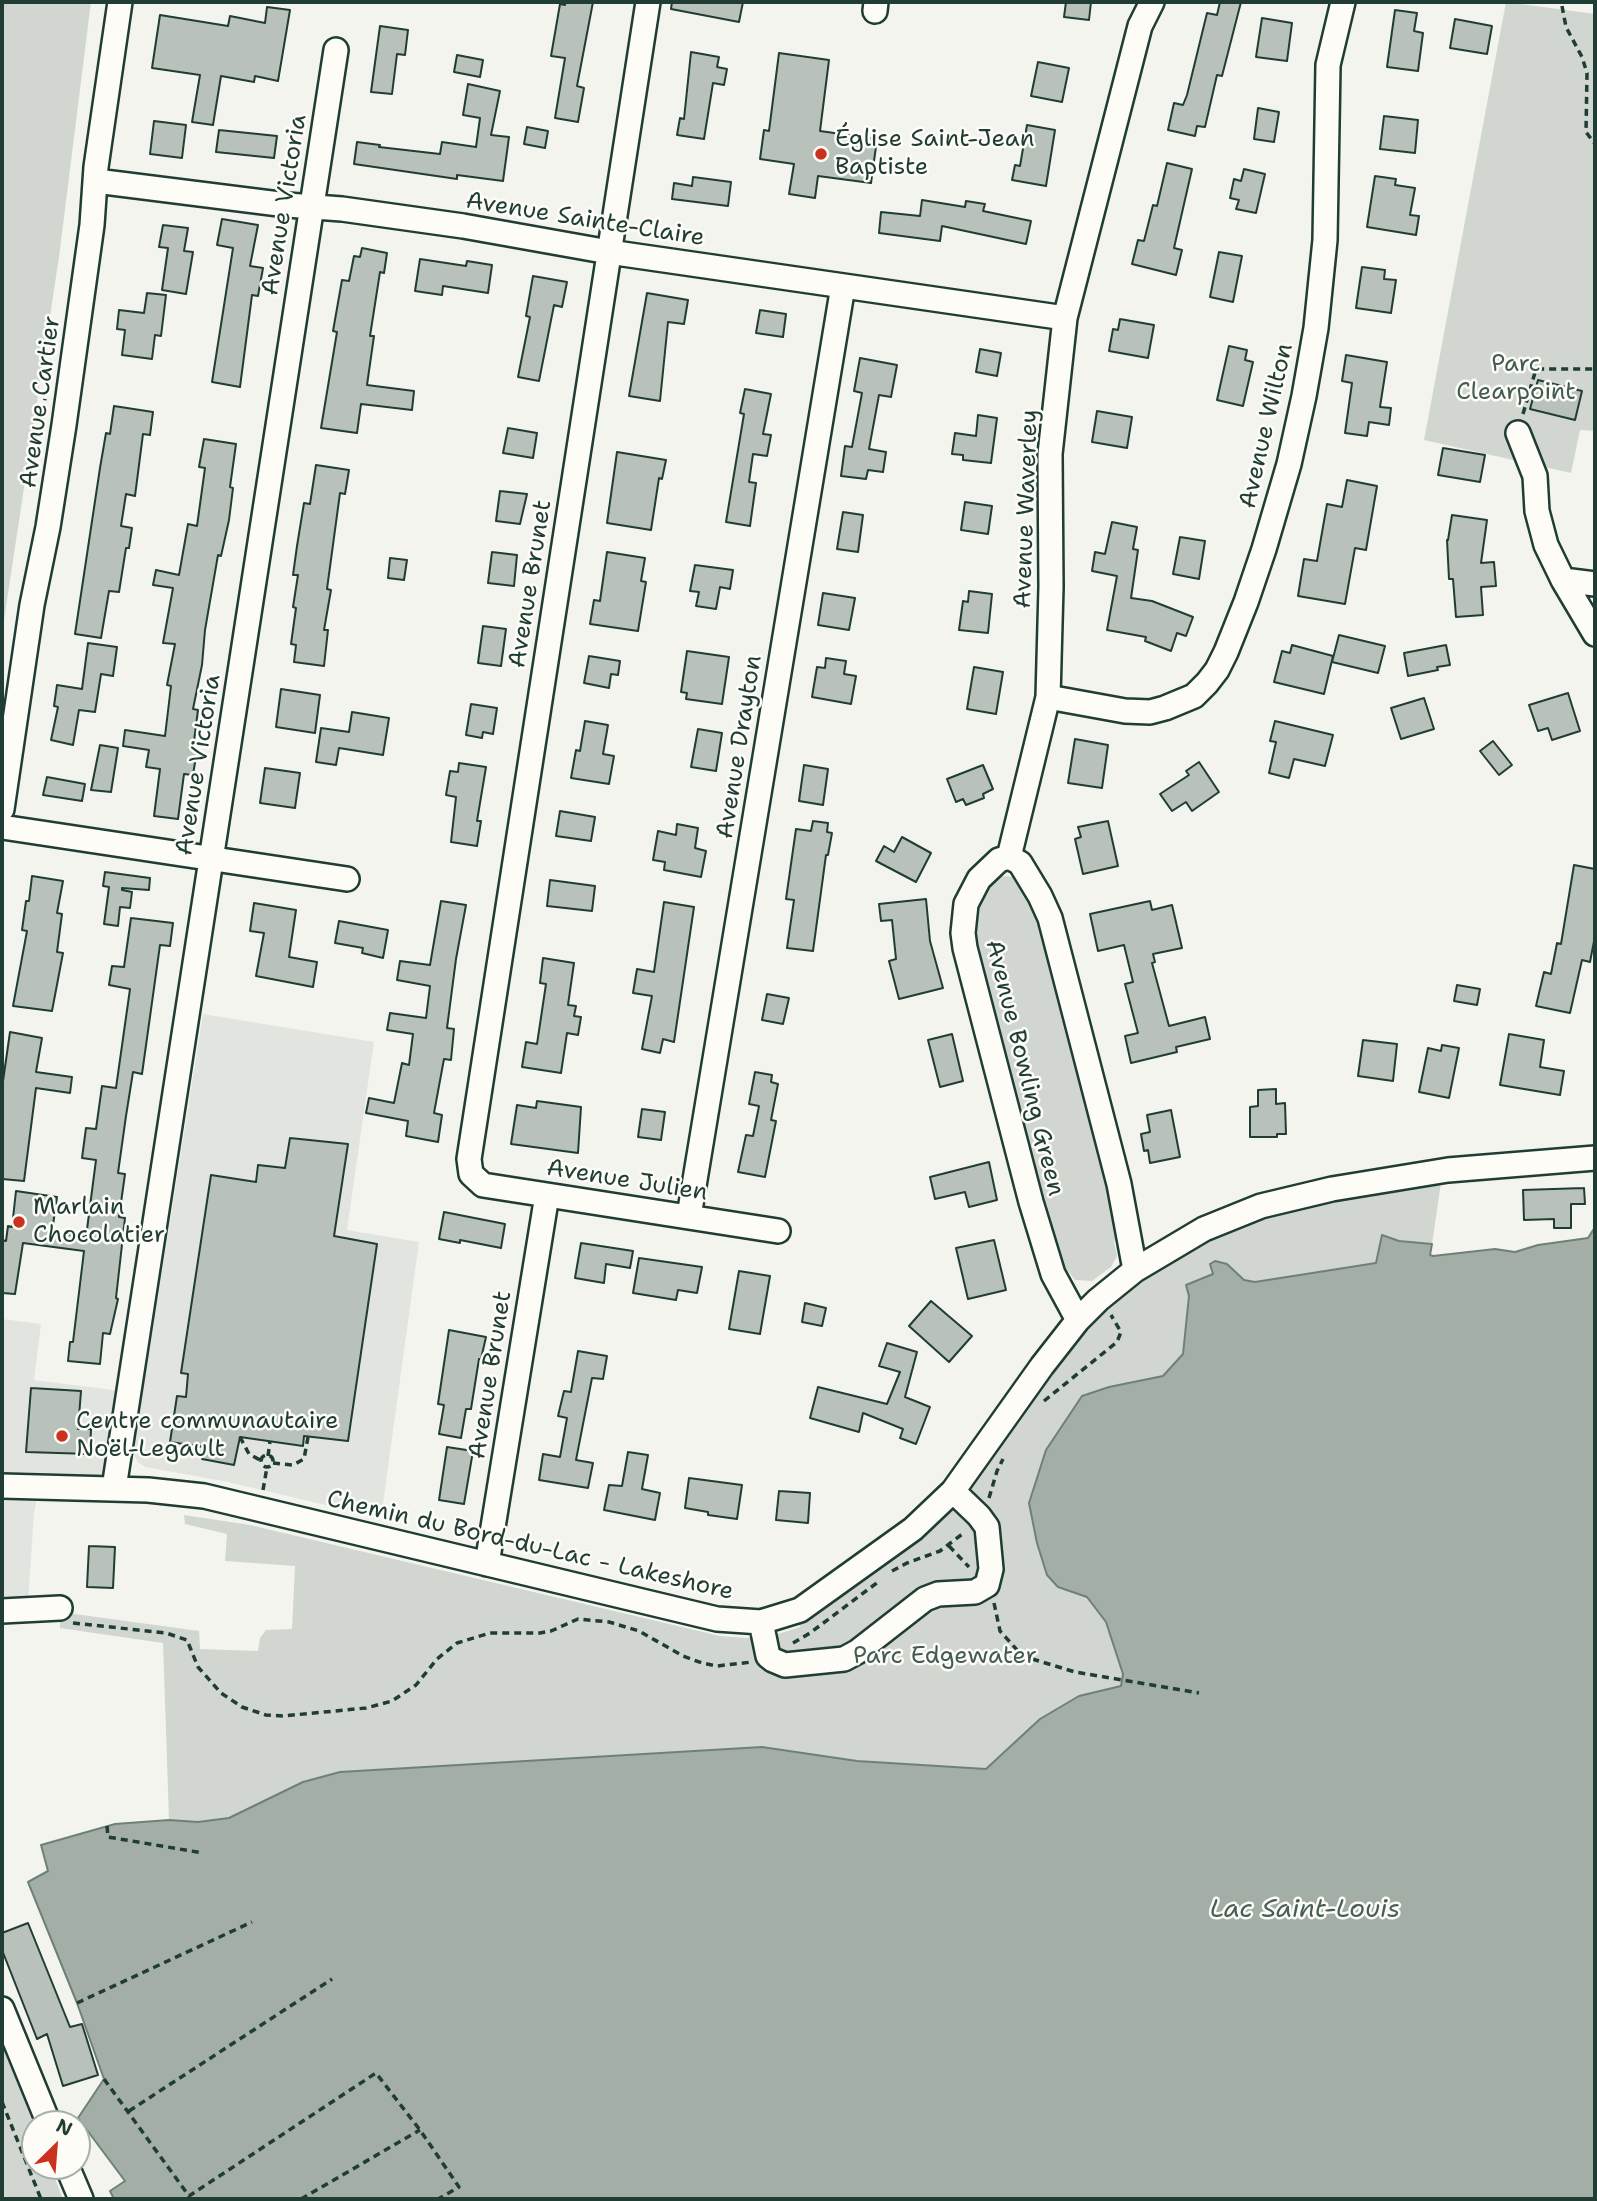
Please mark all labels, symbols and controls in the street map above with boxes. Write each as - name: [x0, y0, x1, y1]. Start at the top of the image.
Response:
- street label: Avenue Victoria: [256, 112, 314, 298]
- place label: Église Saint-Jean Baptiste: [835, 126, 1034, 182]
- marker: Église Saint-Jean Baptiste: [813, 146, 829, 162]
- street label: Avenue Sainte-Claire: [464, 187, 706, 253]
- street label: Avenue Cartier: [15, 314, 67, 490]
- street label: Avenue Wilton: [1234, 341, 1300, 511]
- park label: Parc Clearpoint: [1456, 351, 1576, 407]
- street label: Avenue Waverley: [1009, 409, 1045, 609]
- street label: Avenue Brunet: [504, 498, 558, 670]
- street label: Avenue Drayton: [711, 653, 769, 841]
- street label: Avenue Victoria: [170, 672, 228, 858]
- street label: Avenue Bowling Green: [978, 937, 1070, 1199]
- street label: Avenue Julien: [544, 1154, 710, 1208]
- place label: Marlain Chocolatier: [33, 1194, 165, 1250]
- marker: Marlain Chocolatier: [11, 1214, 27, 1230]
- street label: Avenue Brunet: [464, 1289, 518, 1461]
- place label: Centre communautaire Noël-Legault: [76, 1408, 339, 1464]
- marker: Centre communautaire Noël-Legault: [54, 1428, 70, 1444]
- street label: Chemin du Bord-du-Lac - Lakeshore: [324, 1485, 736, 1607]
- park label: Parc Edgewater: [853, 1643, 1037, 1671]
- water label: Lac Saint-Louis: [1210, 1894, 1400, 1926]
- north arrow: [21, 2110, 91, 2180]
- text: N: [52, 2113, 76, 2142]

